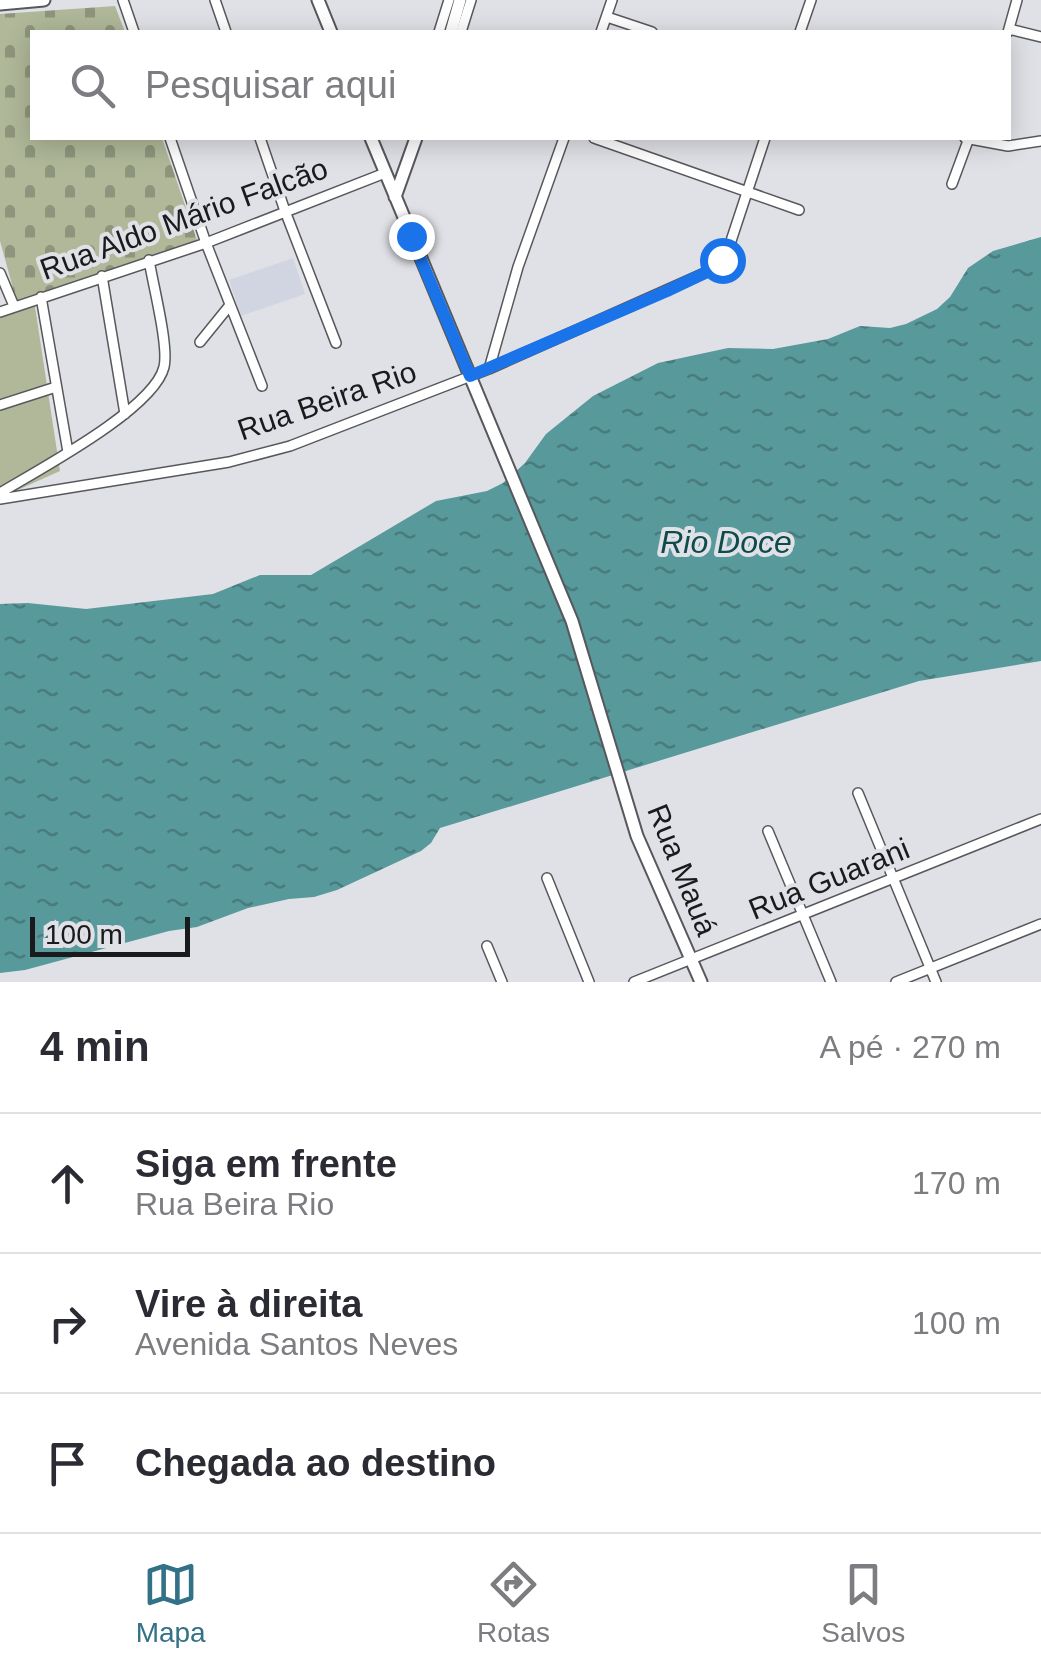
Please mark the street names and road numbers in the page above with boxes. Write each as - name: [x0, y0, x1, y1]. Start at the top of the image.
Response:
- street label: Rua Aldo Mário Falcão: [36, 151, 332, 286]
- street label: Rua Beira Rio: [233, 355, 421, 447]
- street label: Rua Mauá: [641, 799, 724, 940]
- street label: Rua Guarani: [744, 831, 914, 926]

